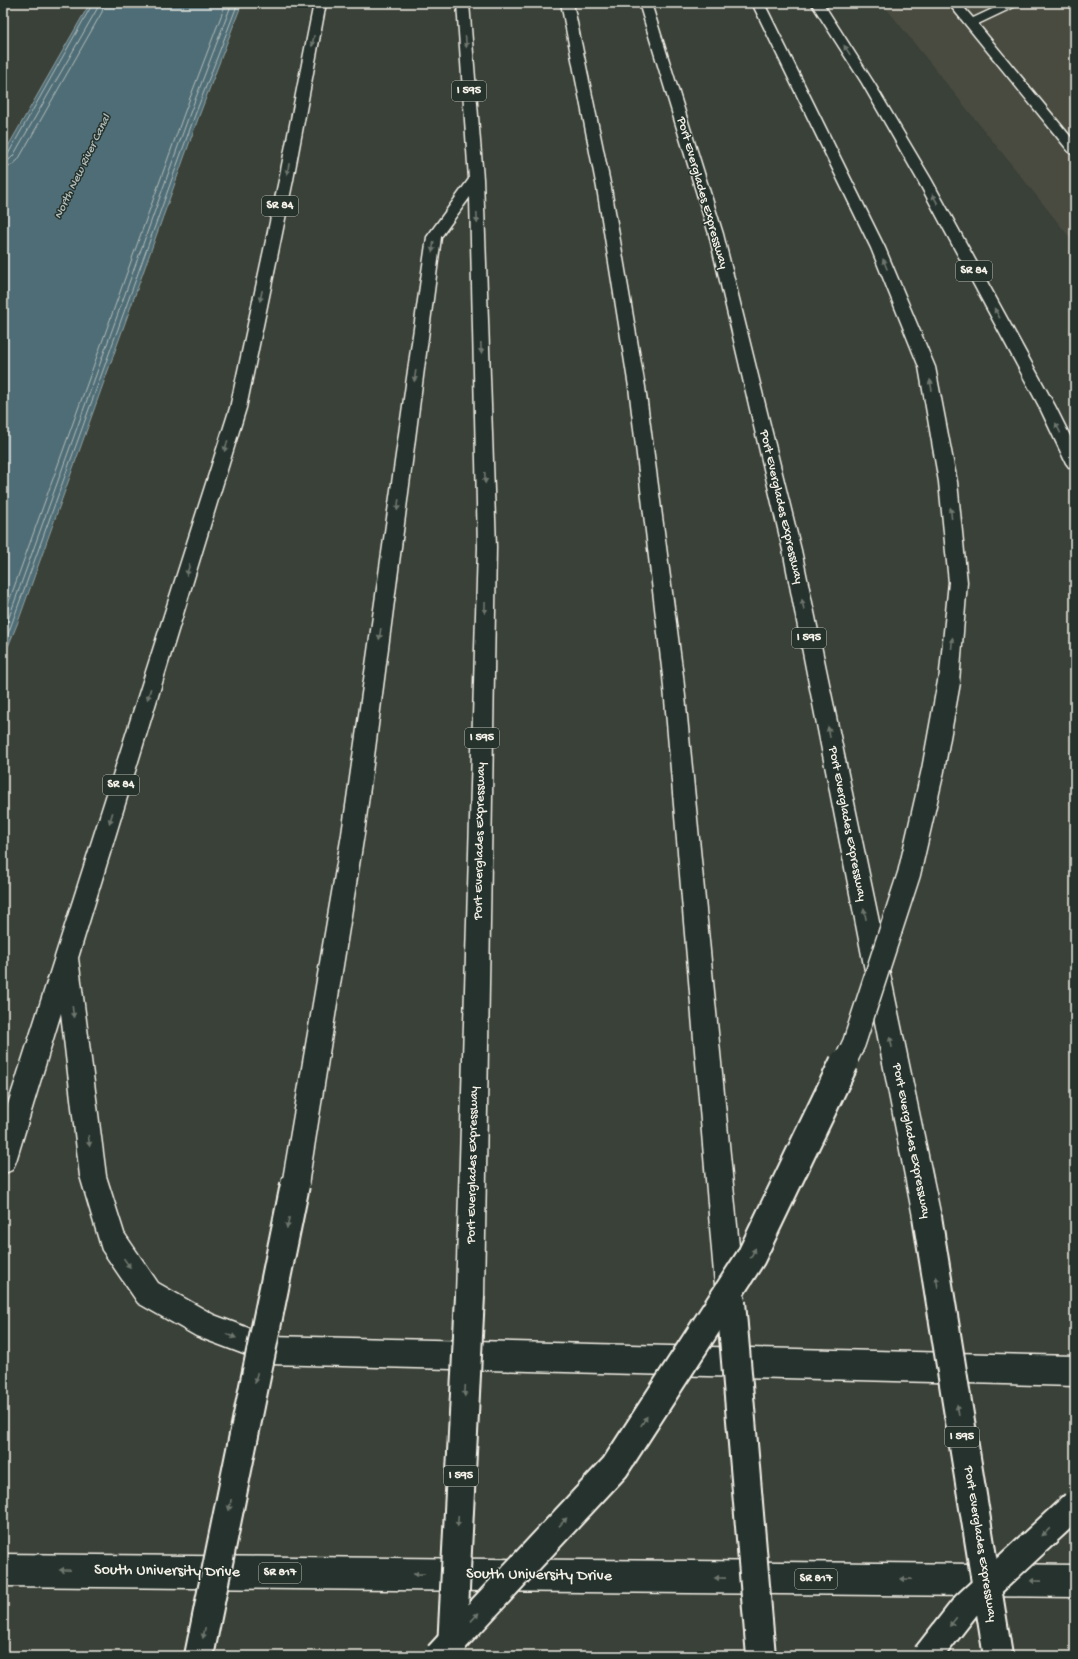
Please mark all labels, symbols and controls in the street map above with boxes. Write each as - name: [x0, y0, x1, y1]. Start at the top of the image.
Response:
- one-way arrow: [309, 35, 315, 47]
- one-way arrow: [463, 36, 470, 48]
- one-way arrow: [843, 45, 851, 55]
- road number: I 595: [452, 81, 486, 101]
- water label: North New River Canal: [52, 111, 115, 221]
- street label: Port Everglades Expressway: [673, 114, 731, 271]
- one-way arrow: [285, 163, 291, 175]
- one-way arrow: [932, 193, 938, 205]
- road number: SR 84: [262, 196, 298, 216]
- one-way arrow: [473, 212, 480, 224]
- one-way arrow: [430, 241, 436, 253]
- one-way arrow: [882, 258, 888, 269]
- road number: SR 84: [956, 261, 992, 281]
- one-way arrow: [258, 290, 264, 302]
- one-way arrow: [994, 307, 1000, 319]
- one-way arrow: [477, 342, 484, 354]
- one-way arrow: [412, 370, 418, 382]
- one-way arrow: [927, 379, 933, 391]
- one-way arrow: [1055, 422, 1061, 434]
- street label: Port Everglades Expressway: [756, 428, 806, 586]
- one-way arrow: [223, 440, 229, 452]
- one-way arrow: [481, 472, 488, 484]
- one-way arrow: [395, 499, 401, 511]
- one-way arrow: [948, 507, 954, 519]
- one-way arrow: [185, 564, 191, 576]
- one-way arrow: [799, 599, 805, 611]
- one-way arrow: [482, 602, 488, 615]
- one-way arrow: [377, 627, 383, 640]
- road number: I 595: [792, 628, 826, 648]
- one-way arrow: [949, 637, 956, 649]
- one-way arrow: [146, 688, 152, 700]
- one-way arrow: [825, 726, 831, 738]
- road number: I 595: [465, 728, 499, 748]
- street label: Port Everglades Expressway: [824, 744, 870, 903]
- street label: Port Everglades Expressway: [471, 761, 489, 921]
- road number: SR 84: [103, 775, 139, 795]
- one-way arrow: [108, 813, 114, 825]
- one-way arrow: [862, 908, 868, 921]
- one-way arrow: [70, 1006, 77, 1018]
- one-way arrow: [888, 1036, 894, 1048]
- street label: Port Everglades Expressway: [888, 1061, 934, 1220]
- street label: Port Everglades Expressway: [464, 1085, 482, 1245]
- one-way arrow: [85, 1135, 92, 1147]
- one-way arrow: [284, 1217, 290, 1229]
- one-way arrow: [749, 1247, 756, 1259]
- one-way arrow: [123, 1258, 131, 1268]
- one-way arrow: [934, 1276, 940, 1288]
- one-way arrow: [226, 1333, 238, 1339]
- one-way arrow: [252, 1372, 258, 1384]
- one-way arrow: [462, 1385, 468, 1398]
- one-way arrow: [955, 1404, 961, 1416]
- one-way arrow: [641, 1415, 648, 1427]
- road number: I 595: [945, 1427, 979, 1447]
- street label: Port Everglades Expressway: [960, 1464, 1000, 1624]
- road number: I 595: [444, 1466, 478, 1486]
- one-way arrow: [226, 1499, 232, 1512]
- one-way arrow: [455, 1515, 462, 1527]
- one-way arrow: [559, 1517, 568, 1527]
- one-way arrow: [1041, 1527, 1051, 1536]
- street label: South University Drive: [94, 1561, 241, 1583]
- road number: SR 817: [259, 1563, 301, 1583]
- street label: South University Drive: [466, 1565, 613, 1587]
- one-way arrow: [59, 1567, 71, 1574]
- road number: SR 817: [795, 1569, 837, 1589]
- one-way arrow: [413, 1571, 425, 1578]
- one-way arrow: [713, 1575, 726, 1581]
- one-way arrow: [899, 1576, 912, 1582]
- one-way arrow: [1029, 1578, 1042, 1584]
- one-way arrow: [470, 1612, 479, 1622]
- one-way arrow: [949, 1617, 957, 1628]
- one-way arrow: [200, 1627, 206, 1639]

